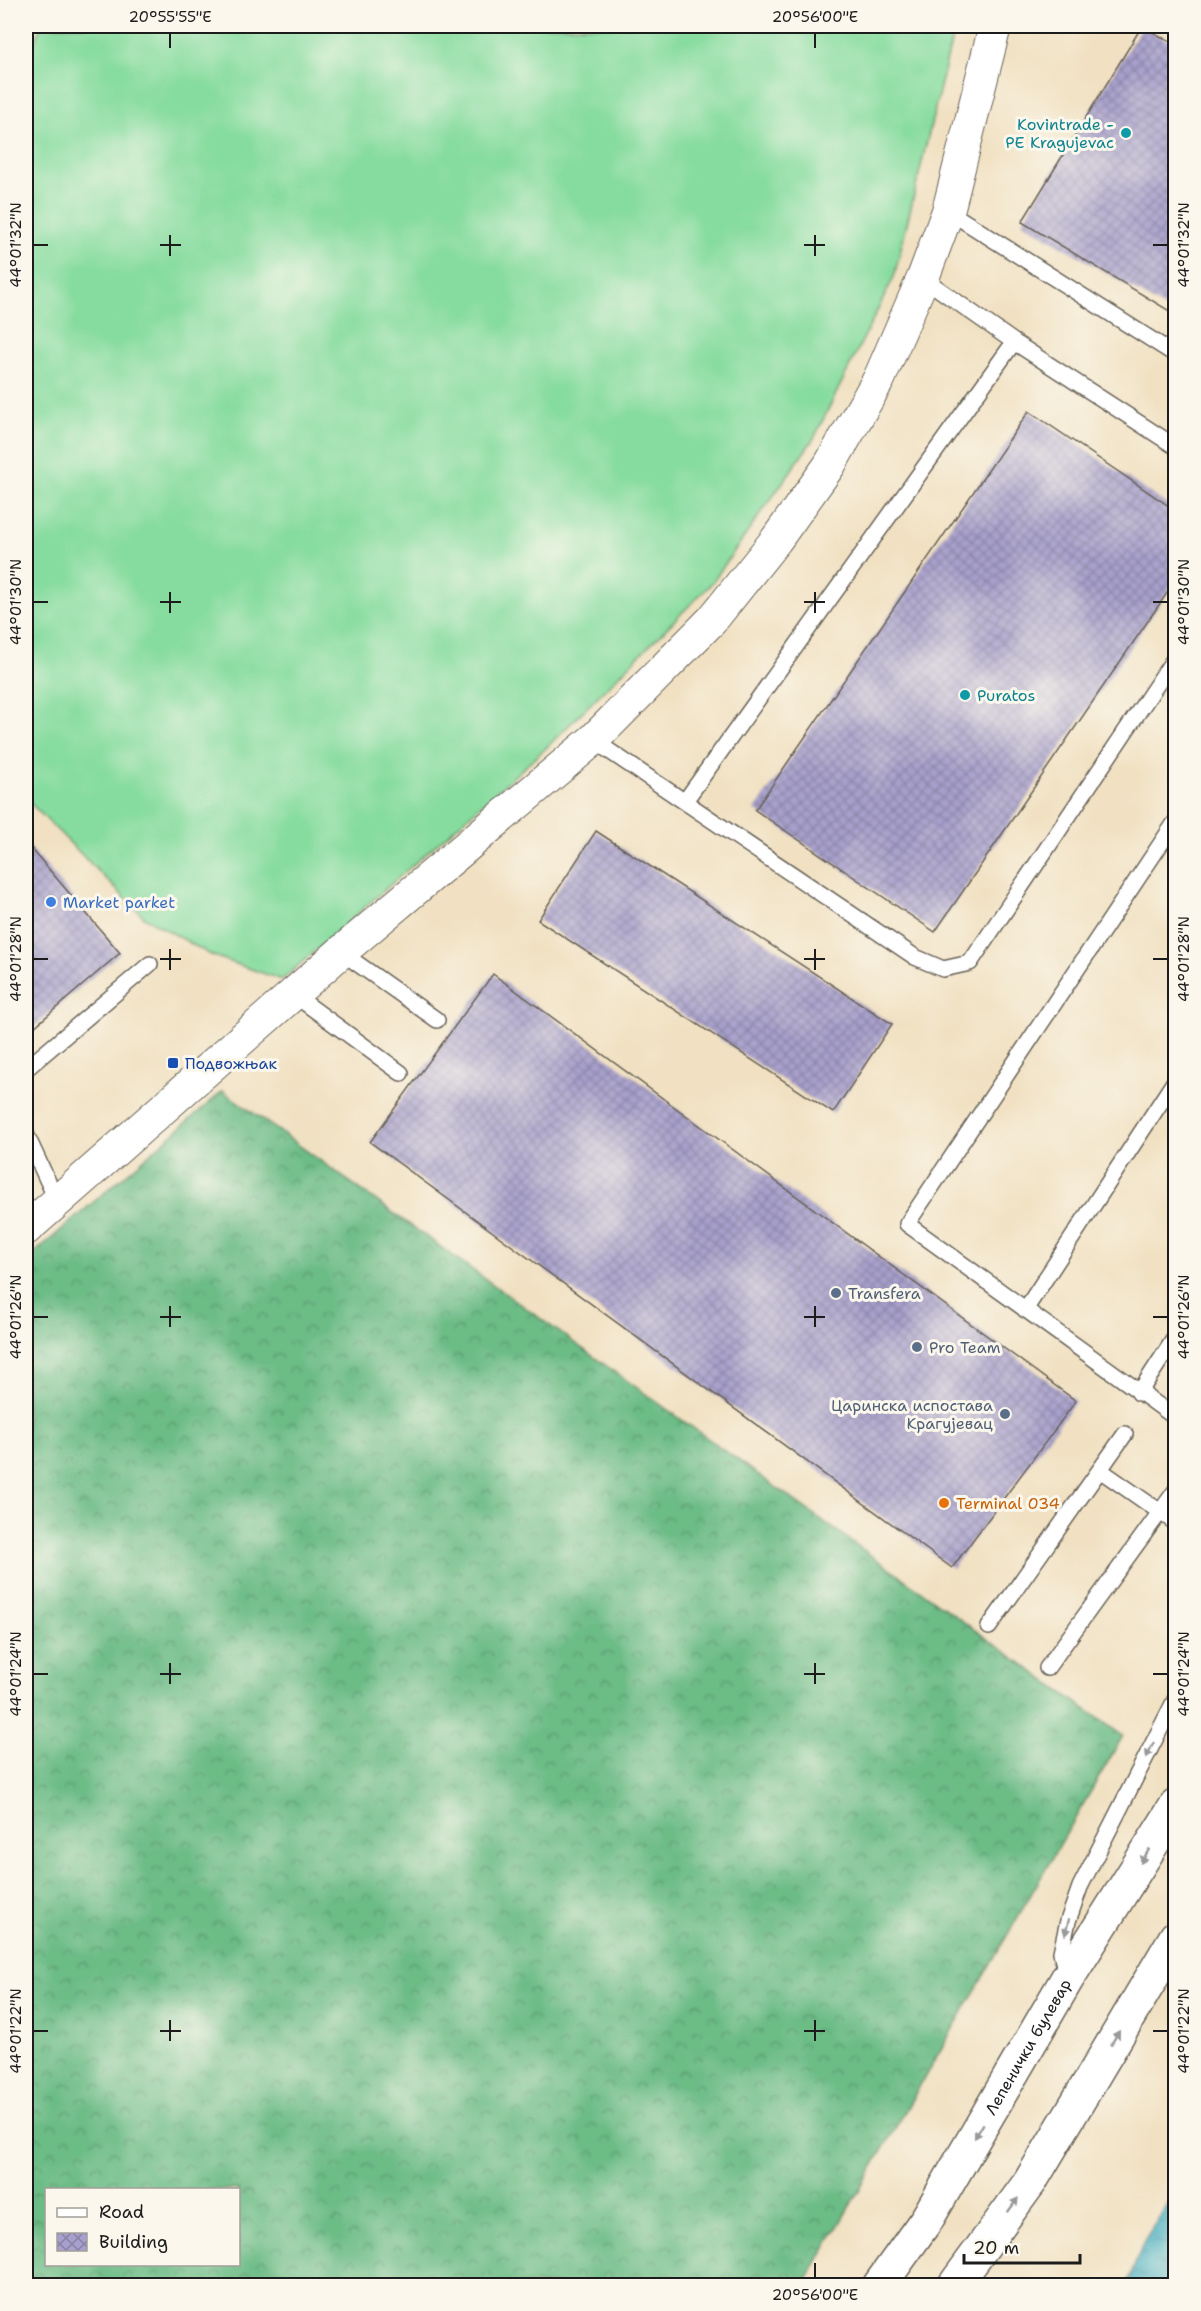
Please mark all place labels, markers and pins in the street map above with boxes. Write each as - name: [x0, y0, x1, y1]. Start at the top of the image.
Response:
- place label: Kovintrade - PE Kragujevac: [1005, 114, 1114, 153]
- marker: Kovintrade - PE Kragujevac: [1119, 126, 1133, 140]
- place label: Puratos: [977, 685, 1035, 706]
- marker: Puratos: [958, 688, 972, 702]
- place label: Market parket: [63, 892, 175, 913]
- marker: Market parket: [44, 895, 58, 909]
- place label: Подвожњак: [185, 1053, 277, 1074]
- marker: Подвожњак: [166, 1056, 180, 1070]
- place label: Transfera: [848, 1283, 921, 1304]
- marker: Transfera: [829, 1286, 843, 1300]
- place label: Pro Team: [929, 1337, 1001, 1358]
- marker: Pro Team: [910, 1340, 924, 1354]
- place label: Царинска испостава Крагујевац: [831, 1395, 993, 1434]
- marker: Царинска испостава Крагујевац: [998, 1407, 1012, 1421]
- place label: Terminal 034: [956, 1493, 1060, 1514]
- marker: Terminal 034: [937, 1496, 951, 1510]

